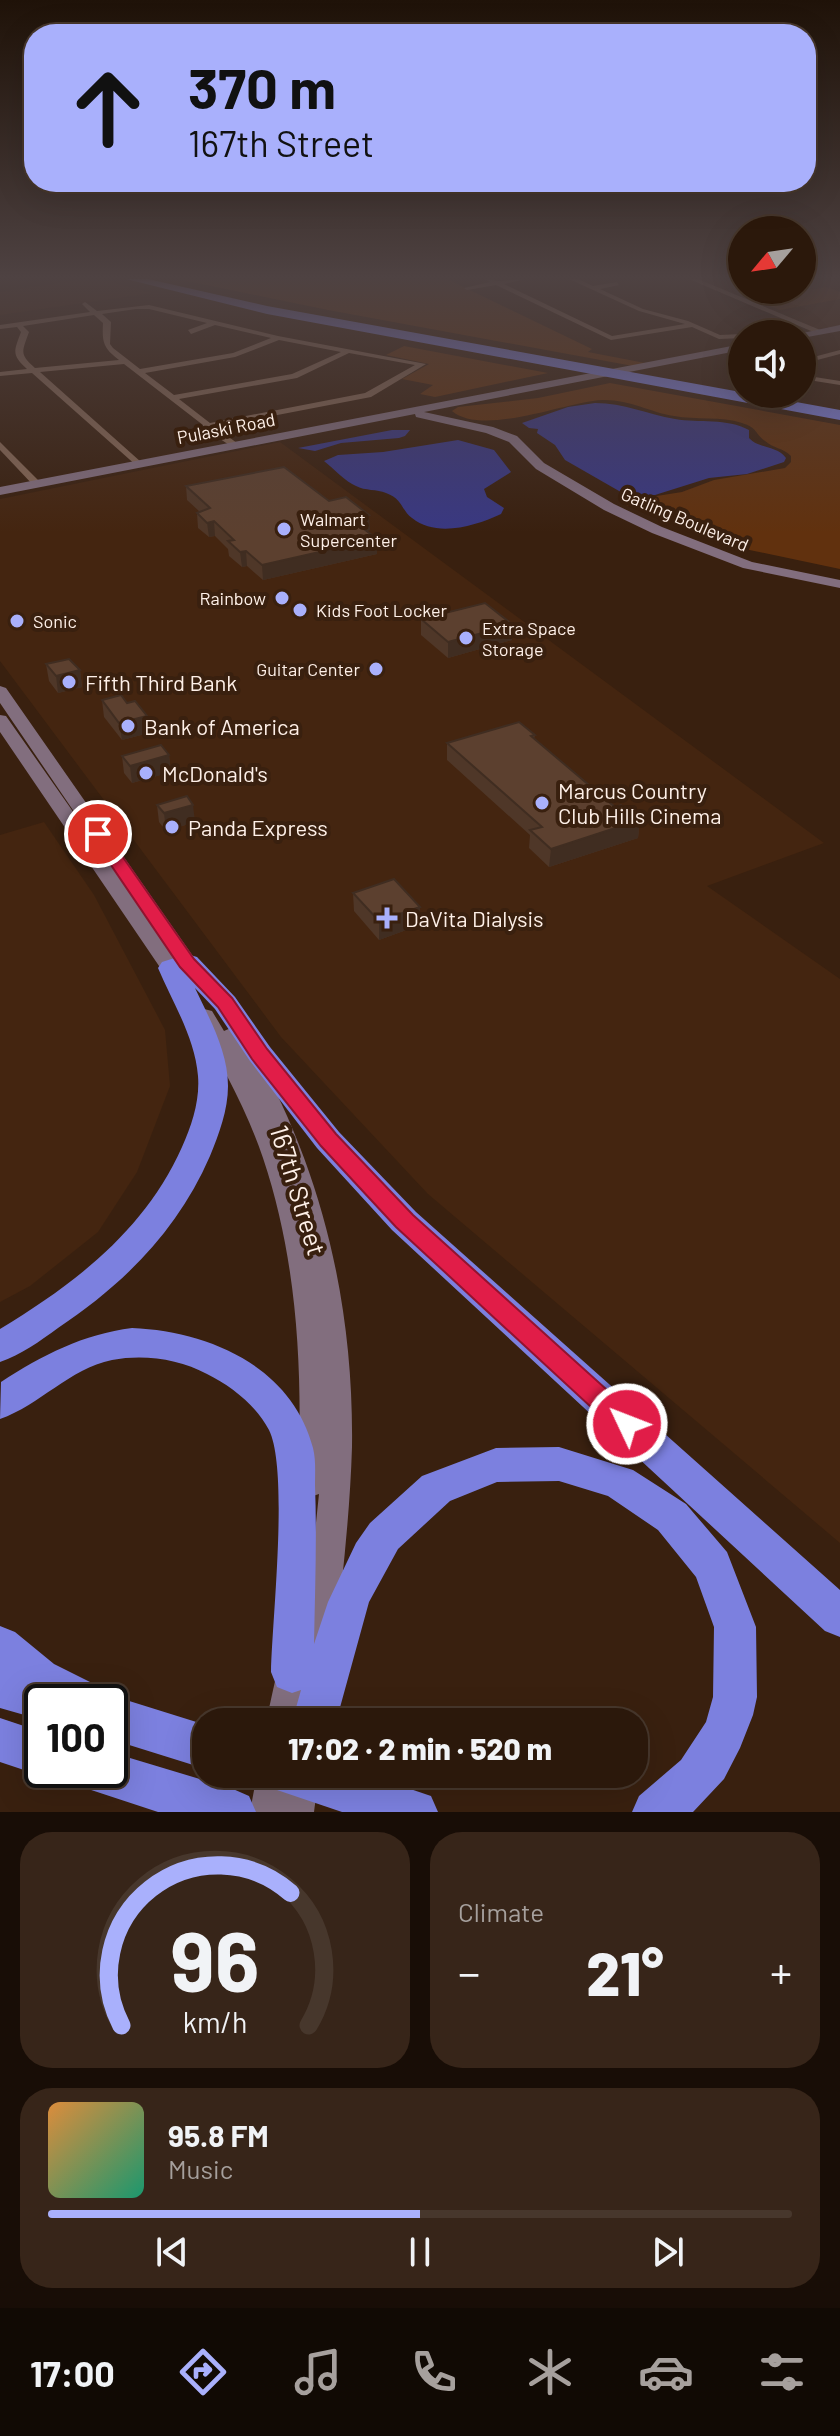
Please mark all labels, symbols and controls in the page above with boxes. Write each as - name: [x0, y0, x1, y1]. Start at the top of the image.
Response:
- text: 370 m: [188, 53, 336, 120]
- icon: ahead: [56, 56, 160, 160]
- text: 167th Street: [188, 121, 374, 164]
- north arrow: [728, 216, 816, 304]
- map controls: [728, 216, 816, 408]
- button: sound: [728, 320, 816, 408]
- street label: Pulaski Road: [175, 408, 277, 448]
- street label: Gatling Boulevard: [618, 482, 752, 556]
- place label: Walmart Supercenter: [300, 508, 398, 551]
- marker: Walmart Supercenter: [275, 520, 293, 538]
- place label: Rainbow: [199, 587, 266, 609]
- marker: Rainbow: [273, 589, 291, 607]
- place label: Kids Foot Locker: [316, 599, 448, 621]
- marker: Kids Foot Locker: [291, 601, 309, 619]
- place label: Sonic: [33, 610, 77, 632]
- marker: Sonic: [8, 612, 26, 630]
- place label: Extra Space Storage: [482, 617, 576, 660]
- marker: Extra Space Storage: [457, 629, 475, 647]
- place label: Guitar Center: [256, 658, 360, 680]
- marker: Guitar Center: [367, 660, 385, 678]
- place label: Fifth Third Bank: [85, 669, 237, 695]
- marker: Fifth Third Bank: [60, 673, 78, 691]
- place label: Bank of America: [144, 713, 300, 739]
- marker: Bank of America: [119, 717, 137, 735]
- place label: McDonald's: [162, 760, 268, 786]
- marker: McDonald's: [137, 764, 155, 782]
- place label: Marcus Country Club Hills Cinema: [558, 777, 722, 828]
- marker: Marcus Country Club Hills Cinema: [533, 794, 551, 812]
- pin: [64, 800, 132, 868]
- icon: arrive: [76, 812, 120, 856]
- place label: Panda Express: [188, 814, 328, 840]
- marker: Panda Express: [163, 818, 181, 836]
- place label: DaVita Dialysis: [405, 905, 544, 931]
- marker: DaVita Dialysis: [376, 907, 398, 929]
- street label: 167th Street: [265, 1121, 333, 1259]
- position arrow: [585, 1382, 669, 1466]
- speed limit sign: 100: [24, 1684, 128, 1788]
- text: 17:02 · 2 min · 520 m: [288, 1730, 552, 1766]
- text: Climate: [458, 1896, 544, 1927]
- text: 96: [171, 1909, 259, 2009]
- text: 21°: [586, 1936, 664, 2008]
- text: −: [458, 1945, 480, 1998]
- text: +: [770, 1945, 792, 1998]
- text: km/h: [183, 2004, 247, 2039]
- text: 95.8 FM: [168, 2117, 269, 2153]
- text: Music: [168, 2153, 233, 2184]
- icon: previous: [150, 2230, 194, 2274]
- icon: pause: [398, 2230, 442, 2274]
- icon: next: [646, 2230, 690, 2274]
- icon: directions: [175, 2344, 231, 2400]
- icon: music: [290, 2344, 346, 2400]
- icon: phone: [406, 2344, 462, 2400]
- icon: climate: [522, 2344, 578, 2400]
- icon: car: [638, 2344, 694, 2400]
- icon: filters: [754, 2344, 810, 2400]
- text: 17:00: [30, 2351, 115, 2394]

